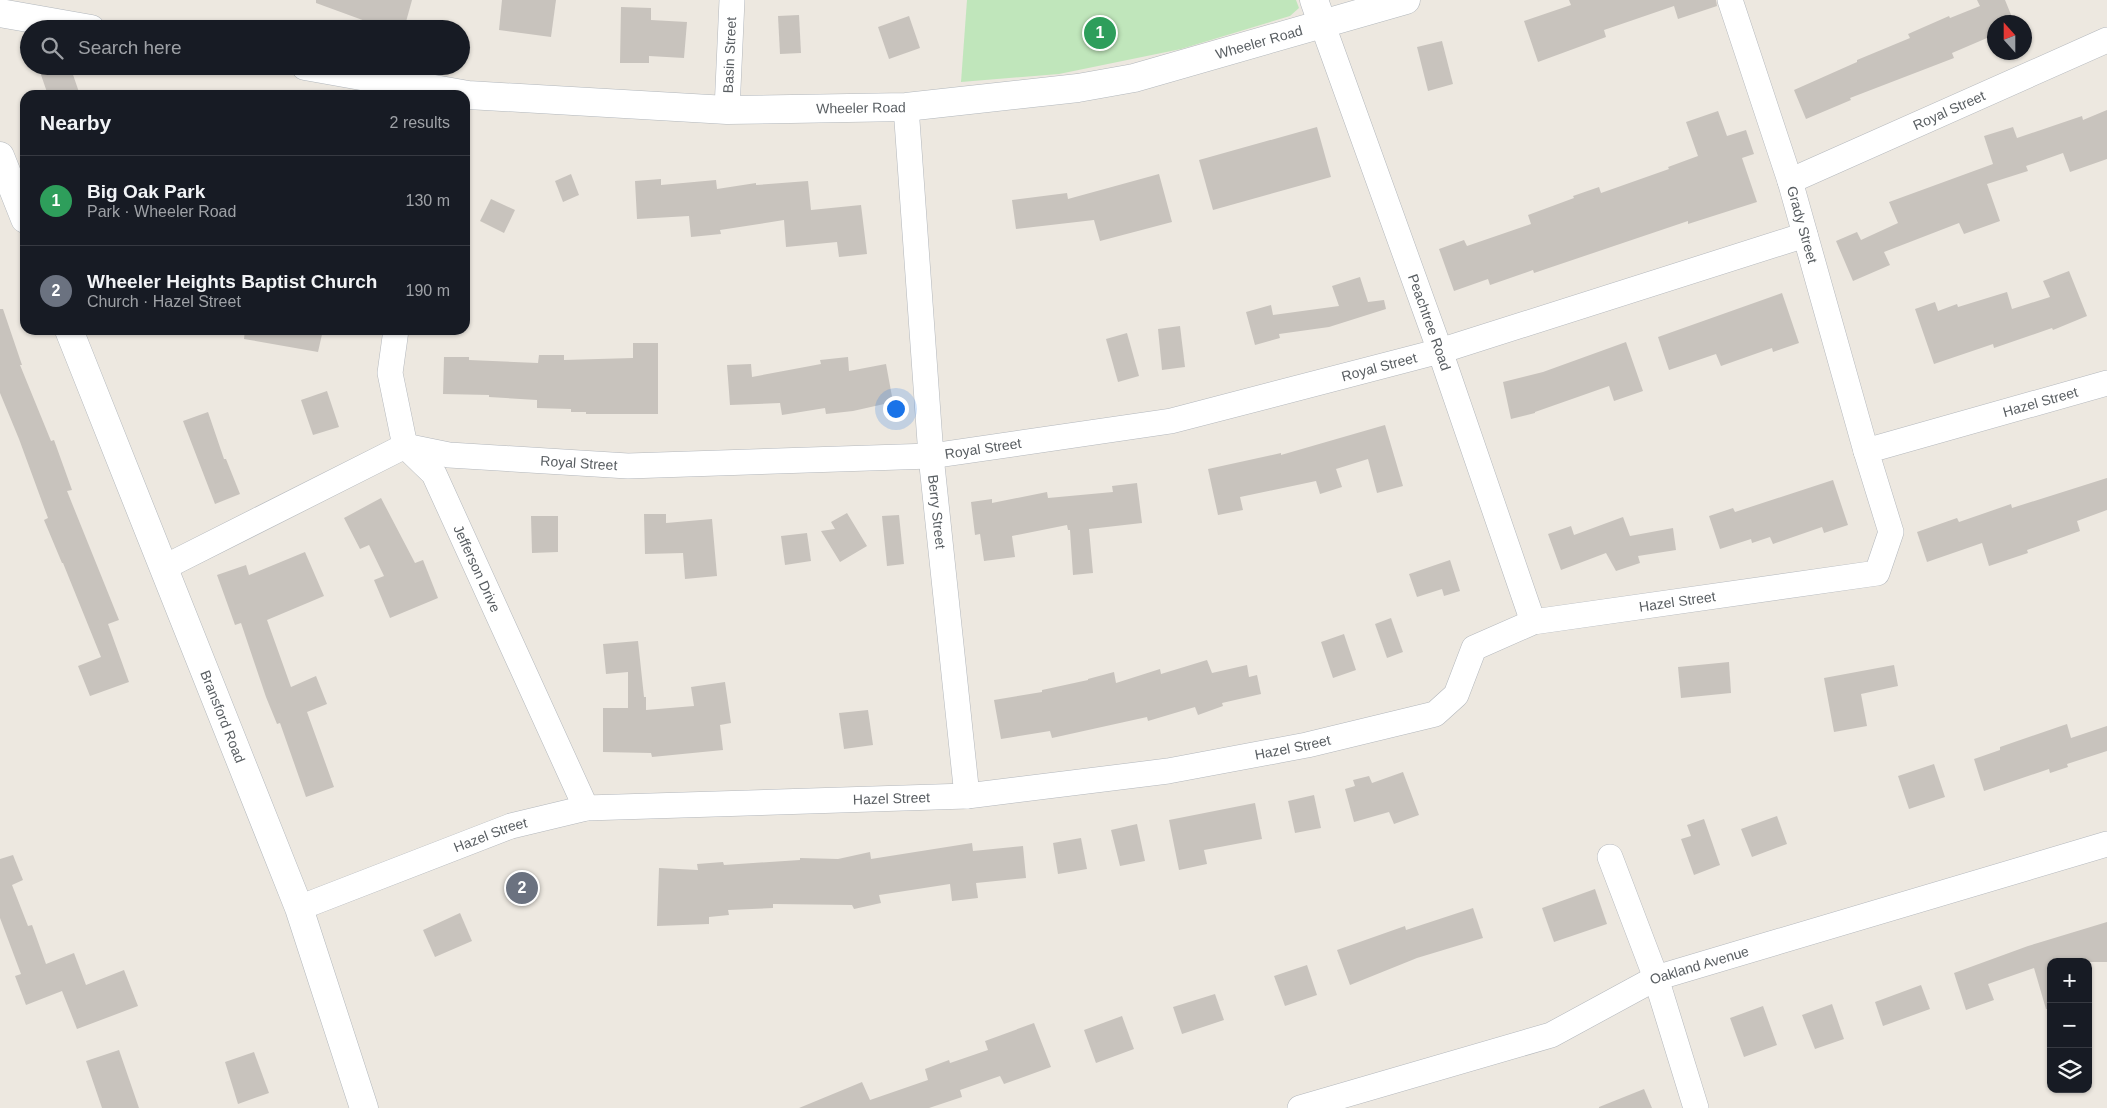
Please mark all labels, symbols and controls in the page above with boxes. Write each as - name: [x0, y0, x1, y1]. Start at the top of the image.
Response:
- pin: 1: [1084, 14, 1116, 52]
- north arrow: [1987, 15, 2032, 60]
- street label: Basin Street: [720, 16, 739, 94]
- search box: [20, 20, 470, 75]
- street label: Wheeler Road: [1214, 22, 1304, 62]
- icon: search: [38, 34, 66, 62]
- text: Search here: [78, 37, 182, 58]
- street label: Royal Street: [1910, 87, 1988, 133]
- street label: Wheeler Road: [816, 99, 906, 117]
- text: Nearby: [40, 111, 111, 134]
- text: 2 results: [390, 114, 450, 131]
- text: Big Oak Park: [87, 181, 205, 202]
- street label: Grady Street: [1784, 184, 1821, 265]
- text: 1: [52, 192, 60, 209]
- text: 130 m: [406, 192, 450, 209]
- text: Park · Wheeler Road: [87, 203, 236, 220]
- text: Wheeler Heights Baptist Church: [87, 271, 377, 292]
- street label: Peachtree Road: [1405, 272, 1454, 373]
- text: 2: [52, 282, 60, 299]
- text: 190 m: [406, 282, 450, 299]
- text: Church · Hazel Street: [87, 293, 241, 310]
- street label: Royal Street: [1340, 349, 1419, 384]
- street label: Hazel Street: [2001, 384, 2080, 420]
- your location: [883, 396, 909, 422]
- street label: Royal Street: [944, 435, 1022, 462]
- street label: Royal Street: [540, 453, 618, 473]
- street label: Berry Street: [925, 474, 949, 550]
- street label: Jefferson Drive: [450, 522, 504, 615]
- street label: Hazel Street: [1638, 588, 1717, 615]
- street label: Bransford Road: [197, 668, 248, 765]
- street label: Hazel Street: [1253, 732, 1332, 763]
- street label: Hazel Street: [853, 789, 930, 808]
- street label: Hazel Street: [451, 814, 529, 855]
- pin: 2: [506, 869, 538, 907]
- street label: Oakland Avenue: [1647, 943, 1751, 988]
- map controls: [2047, 958, 2092, 1093]
- button: +: [2047, 958, 2092, 1003]
- button: −: [2047, 1003, 2092, 1048]
- button: layers: [2047, 1048, 2092, 1093]

